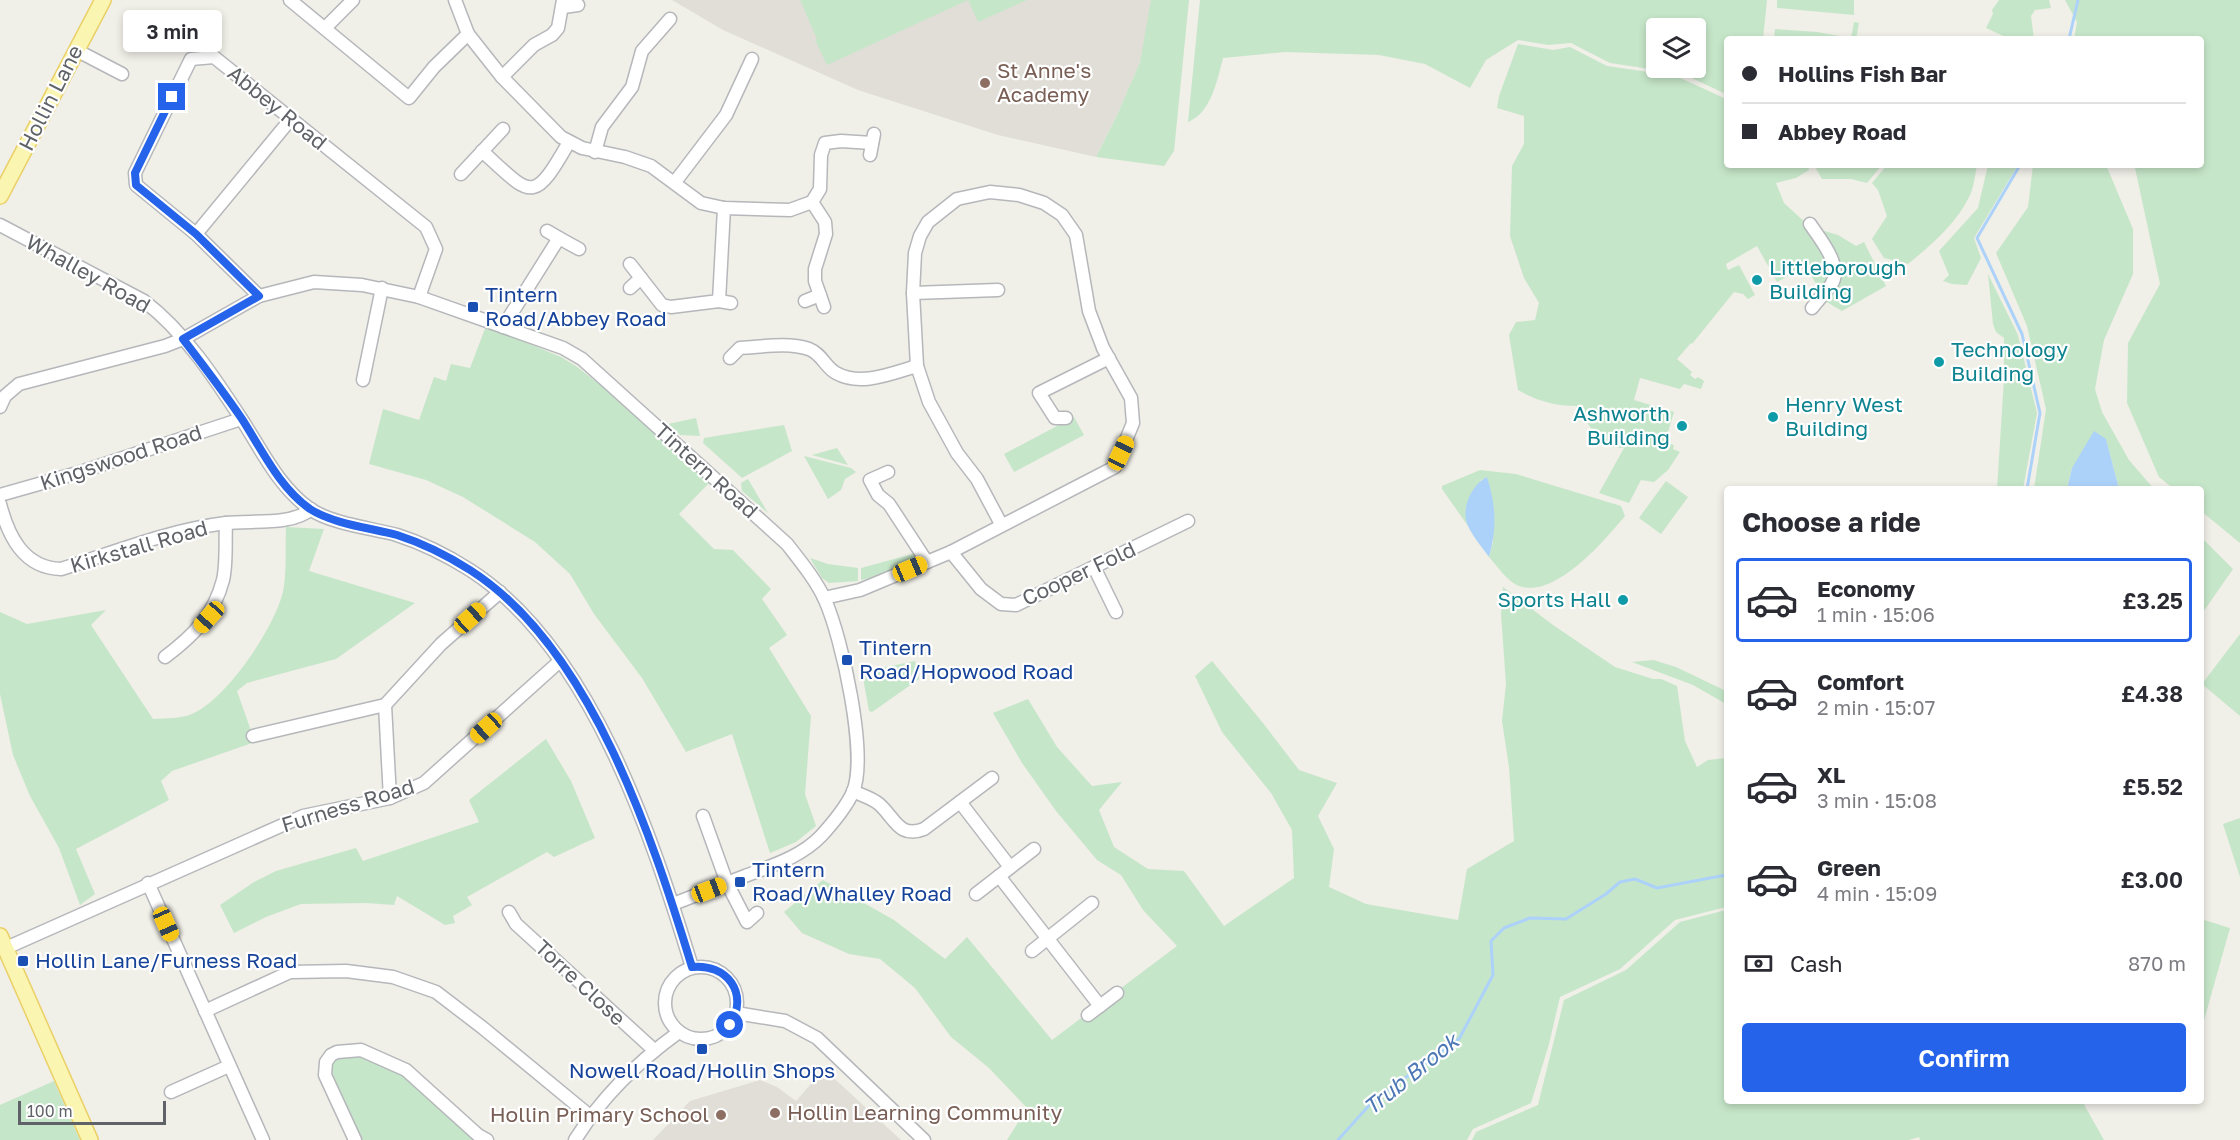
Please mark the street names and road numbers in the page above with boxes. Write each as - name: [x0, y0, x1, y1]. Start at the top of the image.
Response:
- street label: Hollin Lane: [12, 40, 88, 155]
- street label: Abbey Road: [223, 59, 332, 155]
- street label: Whalley Road: [22, 228, 155, 318]
- street label: Tintern Road: [650, 417, 764, 523]
- street label: Kingswood Road: [36, 419, 205, 495]
- street label: Kirkstall Road: [67, 514, 210, 578]
- street label: Cooper Fold: [1018, 535, 1140, 611]
- street label: Furness Road: [278, 773, 417, 838]
- street label: Torre Close: [530, 934, 631, 1031]

